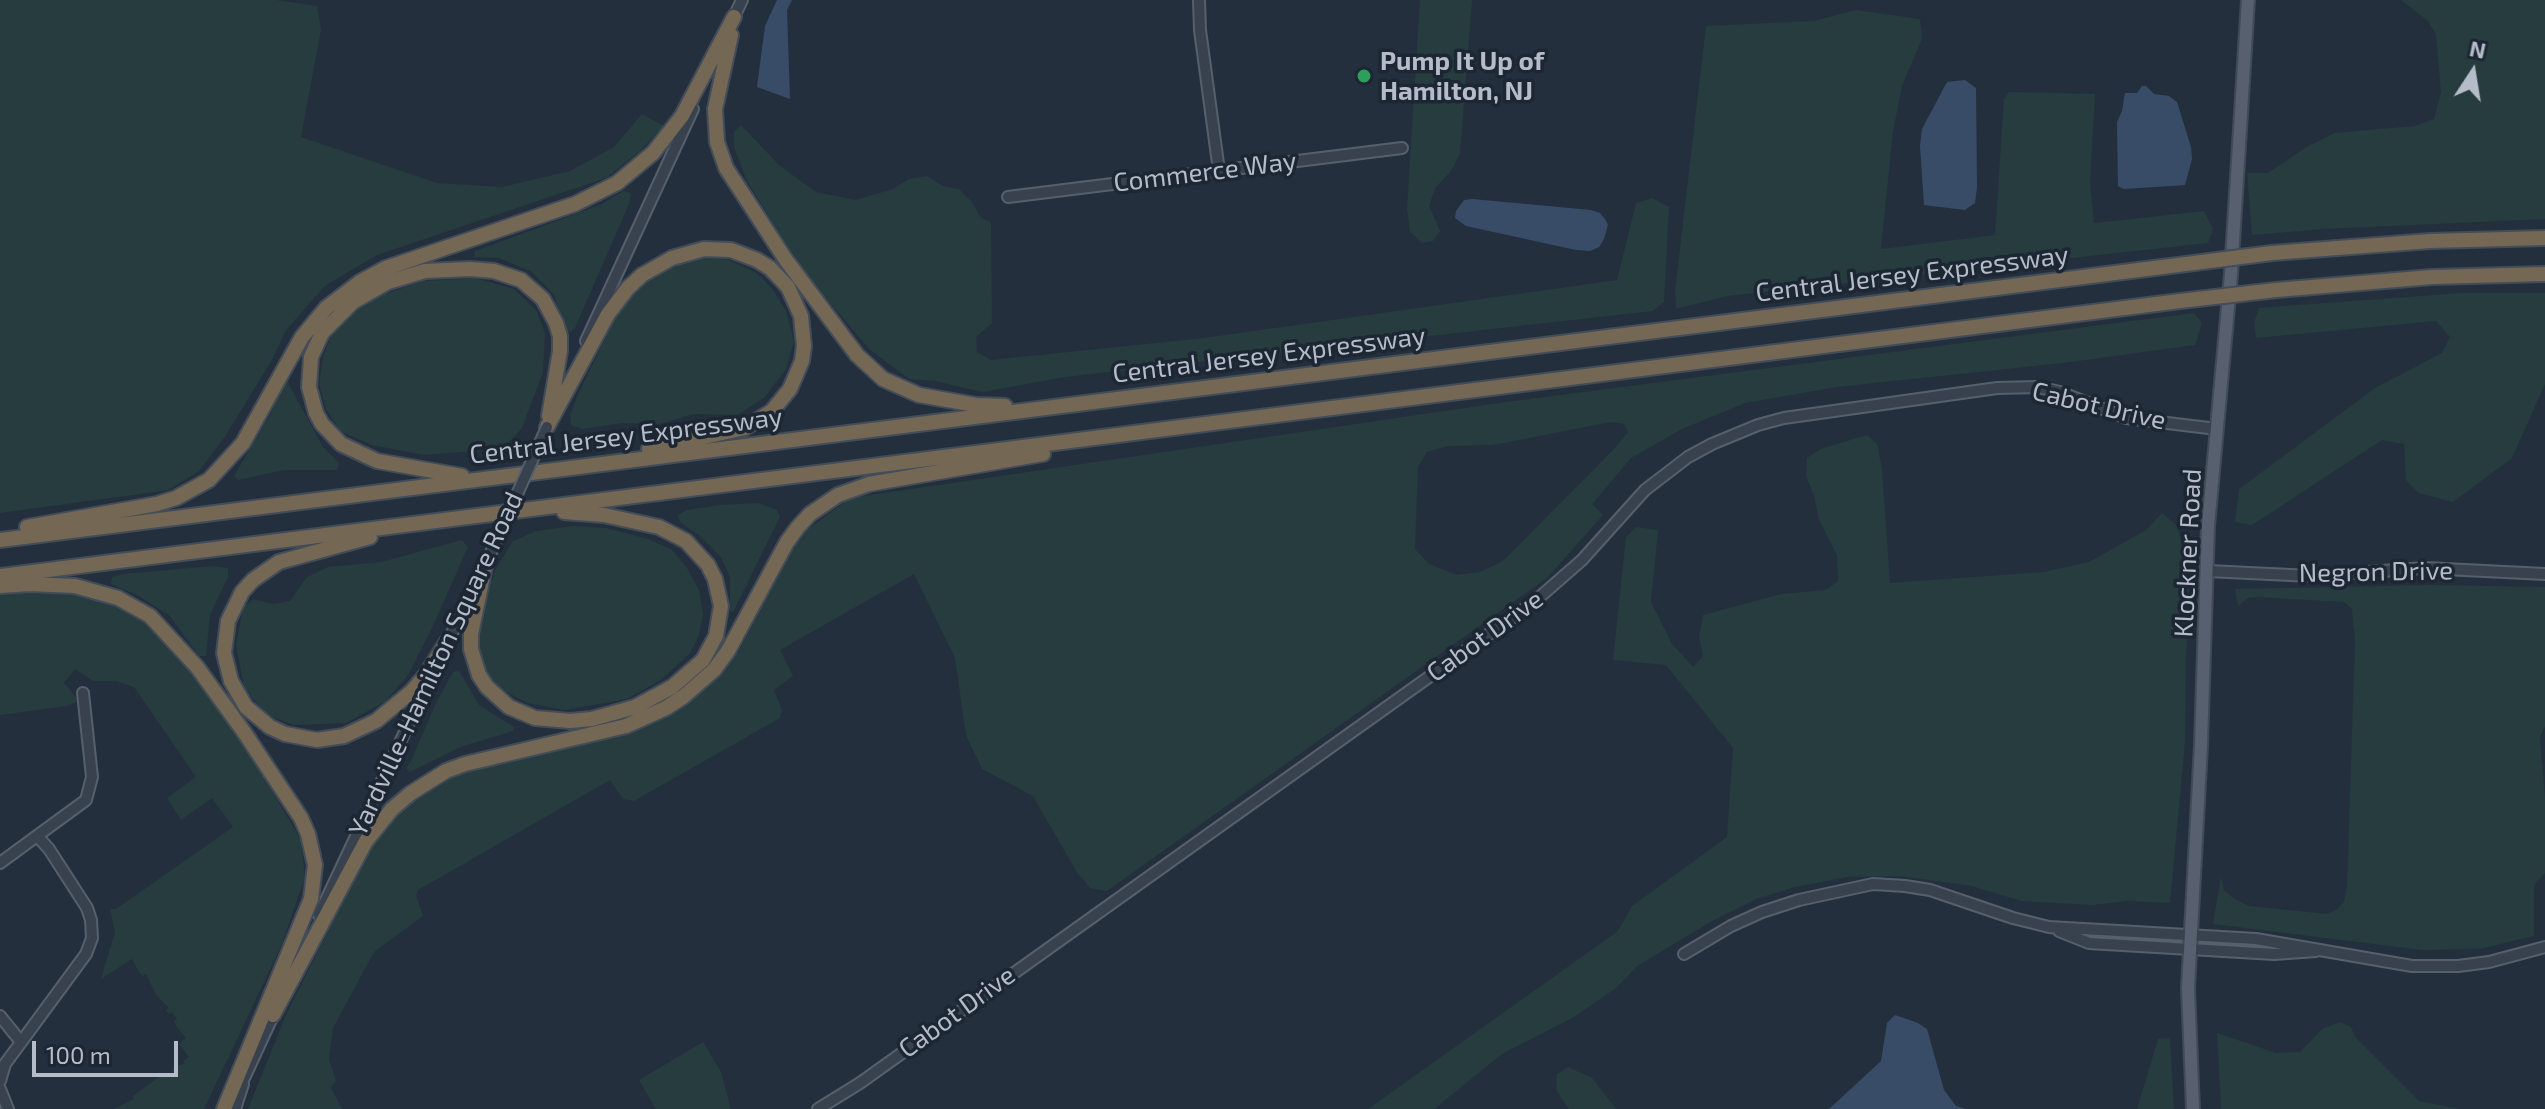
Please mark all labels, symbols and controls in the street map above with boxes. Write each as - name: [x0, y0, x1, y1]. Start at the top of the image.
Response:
- north arrow: [2433, 32, 2513, 112]
- text: N: [2468, 34, 2488, 63]
- place label: Pump It Up of Hamilton, NJ: [1380, 45, 1544, 106]
- marker: Pump It Up of Hamilton, NJ: [1355, 67, 1373, 85]
- street label: Commerce Way: [1112, 145, 1298, 199]
- street label: Central Jersey Expressway: [1754, 239, 2070, 309]
- street label: Central Jersey Expressway: [1111, 320, 1427, 390]
- street label: Cabot Drive: [2029, 375, 2169, 437]
- street label: Central Jersey Expressway: [468, 401, 784, 471]
- street label: Klockner Road: [2168, 468, 2208, 638]
- street label: Yardville-Hamilton Square Road: [342, 487, 530, 841]
- street label: Negron Drive: [2299, 555, 2453, 589]
- street label: Cabot Drive: [1421, 583, 1549, 689]
- street label: Cabot Drive: [893, 959, 1021, 1065]
- scale bar: [36, 1025, 182, 1075]
- text: 100 m: [46, 1040, 111, 1069]

